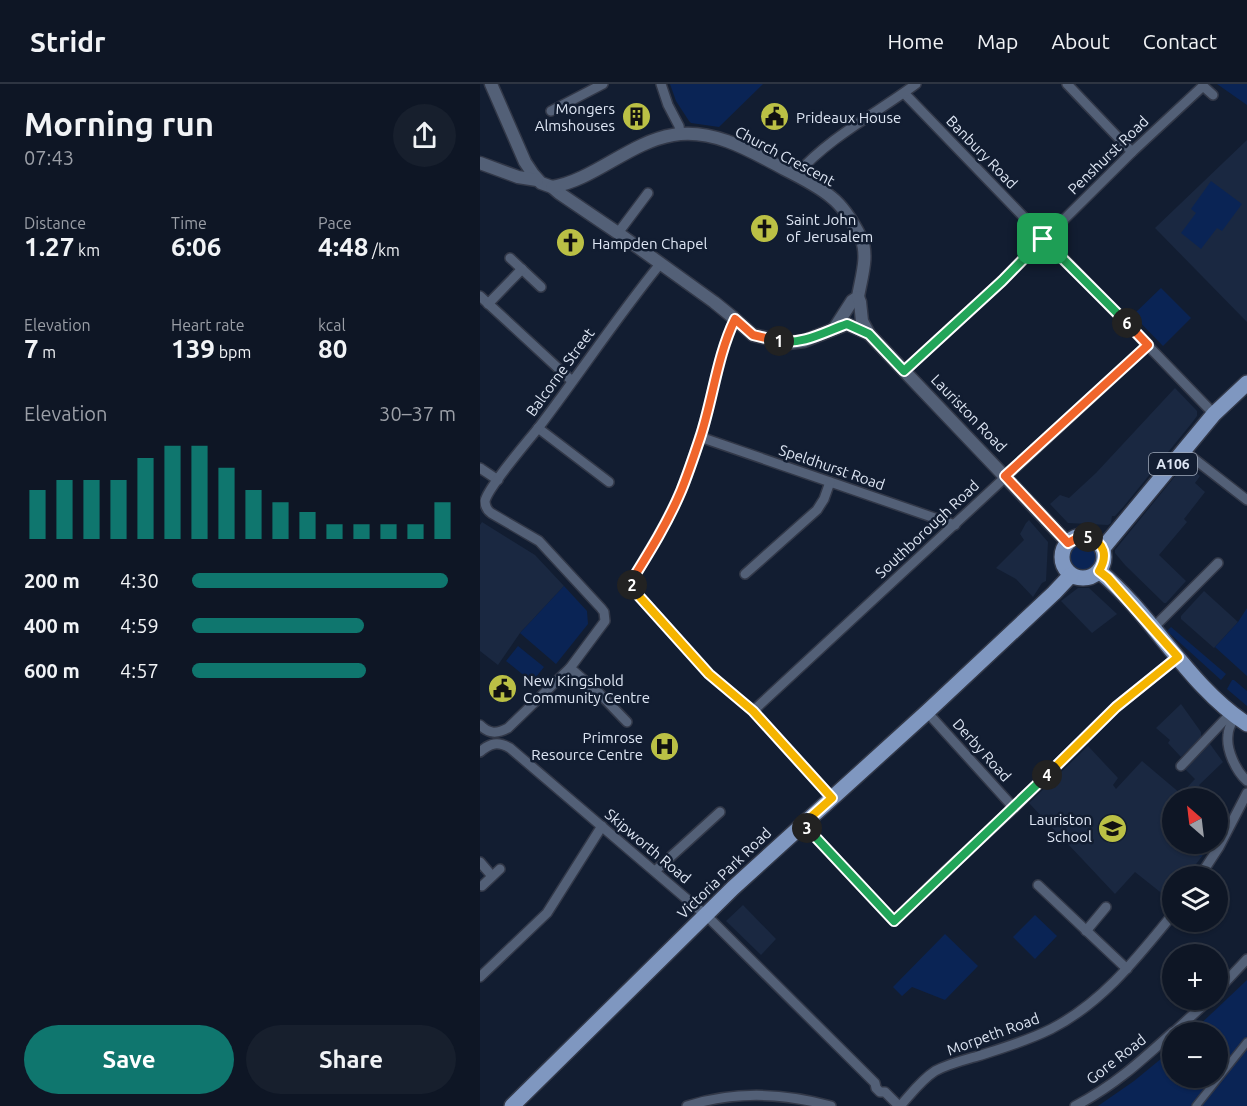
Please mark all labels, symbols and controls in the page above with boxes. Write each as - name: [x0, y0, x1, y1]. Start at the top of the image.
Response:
- text: Stridr: [30, 26, 106, 57]
- text: Home: [887, 29, 944, 53]
- text: Map: [977, 29, 1018, 53]
- text: About: [1051, 29, 1110, 53]
- text: Contact: [1143, 29, 1217, 53]
- place label: Mongers Almshouses: [535, 100, 615, 134]
- building icon: Mongers Almshouses: [620, 101, 652, 133]
- public building icon: Prideaux House: [759, 101, 791, 133]
- button: share: [393, 104, 456, 167]
- text: Morning run: [24, 105, 214, 142]
- place label: Prideaux House: [796, 109, 901, 126]
- street label: Banbury Road: [943, 112, 1021, 192]
- street label: Penshurst Road: [1064, 112, 1152, 198]
- street label: Church Crescent: [732, 123, 838, 189]
- text: 07:43: [24, 146, 74, 169]
- place label: Saint John of Jerusalem: [786, 211, 873, 245]
- church icon: Saint John of Jerusalem: [749, 212, 781, 244]
- pin: [1017, 213, 1068, 264]
- text: Distance: [24, 214, 86, 232]
- text: Time: [171, 214, 207, 232]
- text: Pace: [318, 214, 352, 232]
- icon: arrive: [1026, 222, 1059, 255]
- church icon: Hampden Chapel: [555, 227, 587, 259]
- text: 1.27: [24, 232, 74, 261]
- text: 6:06: [171, 232, 221, 261]
- text: 4:48: [318, 232, 368, 261]
- place label: Hampden Chapel: [592, 235, 707, 252]
- text: km: [74, 241, 100, 259]
- text: /km: [368, 241, 400, 259]
- pin: 6: [1112, 308, 1142, 338]
- text: 6: [1122, 314, 1132, 332]
- text: Elevation: [24, 316, 91, 334]
- text: Heart rate: [171, 316, 245, 334]
- text: kcal: [318, 316, 346, 334]
- street label: Balcorne Street: [522, 325, 598, 419]
- pin: 1: [764, 326, 794, 356]
- text: 1: [774, 332, 784, 350]
- text: 7: [24, 334, 39, 363]
- text: 139: [171, 334, 215, 363]
- text: 80: [318, 334, 347, 363]
- text: m: [39, 343, 56, 361]
- text: bpm: [215, 343, 251, 361]
- street label: Lauriston Road: [928, 371, 1010, 455]
- text: Elevation: [24, 402, 107, 425]
- text: 30–37 m: [379, 402, 456, 425]
- street label: Speldhurst Road: [777, 441, 887, 493]
- road number: A106: [1149, 453, 1197, 475]
- street label: Southborough Road: [872, 477, 982, 581]
- pin: 5: [1073, 522, 1103, 552]
- text: 5: [1083, 528, 1093, 546]
- text: 200 m: [24, 569, 80, 592]
- text: 4:30: [120, 569, 159, 592]
- pin: 2: [617, 570, 647, 600]
- text: 2: [627, 576, 637, 594]
- text: 400 m: [24, 614, 80, 637]
- text: 4:59: [120, 614, 159, 637]
- text: 600 m: [24, 659, 80, 682]
- text: 4:57: [120, 659, 159, 682]
- place label: New Kingshold Community Centre: [523, 672, 650, 706]
- public building icon: New Kingshold Community Centre: [486, 673, 518, 705]
- street label: Derby Road: [949, 715, 1015, 785]
- place label: Primrose Resource Centre: [531, 729, 643, 763]
- hospital icon: Primrose Resource Centre: [648, 730, 680, 762]
- pin: 4: [1032, 760, 1062, 790]
- text: 4: [1042, 766, 1052, 784]
- north arrow: [1162, 788, 1228, 854]
- map controls: [1162, 788, 1228, 1088]
- street label: Skipworth Road: [602, 805, 694, 887]
- place label: Lauriston School: [1029, 811, 1092, 845]
- school or university icon: Lauriston School: [1097, 812, 1129, 844]
- pin: 3: [792, 813, 822, 843]
- text: 3: [802, 819, 812, 837]
- street label: Victoria Park Road: [674, 824, 774, 922]
- button: layers: [1162, 866, 1228, 932]
- button: +: [1162, 944, 1228, 1010]
- street label: Morpeth Road: [945, 1009, 1041, 1059]
- button: −: [1162, 1022, 1228, 1088]
- button: Save: [24, 1025, 234, 1094]
- button: Share: [246, 1025, 456, 1094]
- street label: Gore Road: [1083, 1031, 1149, 1087]

